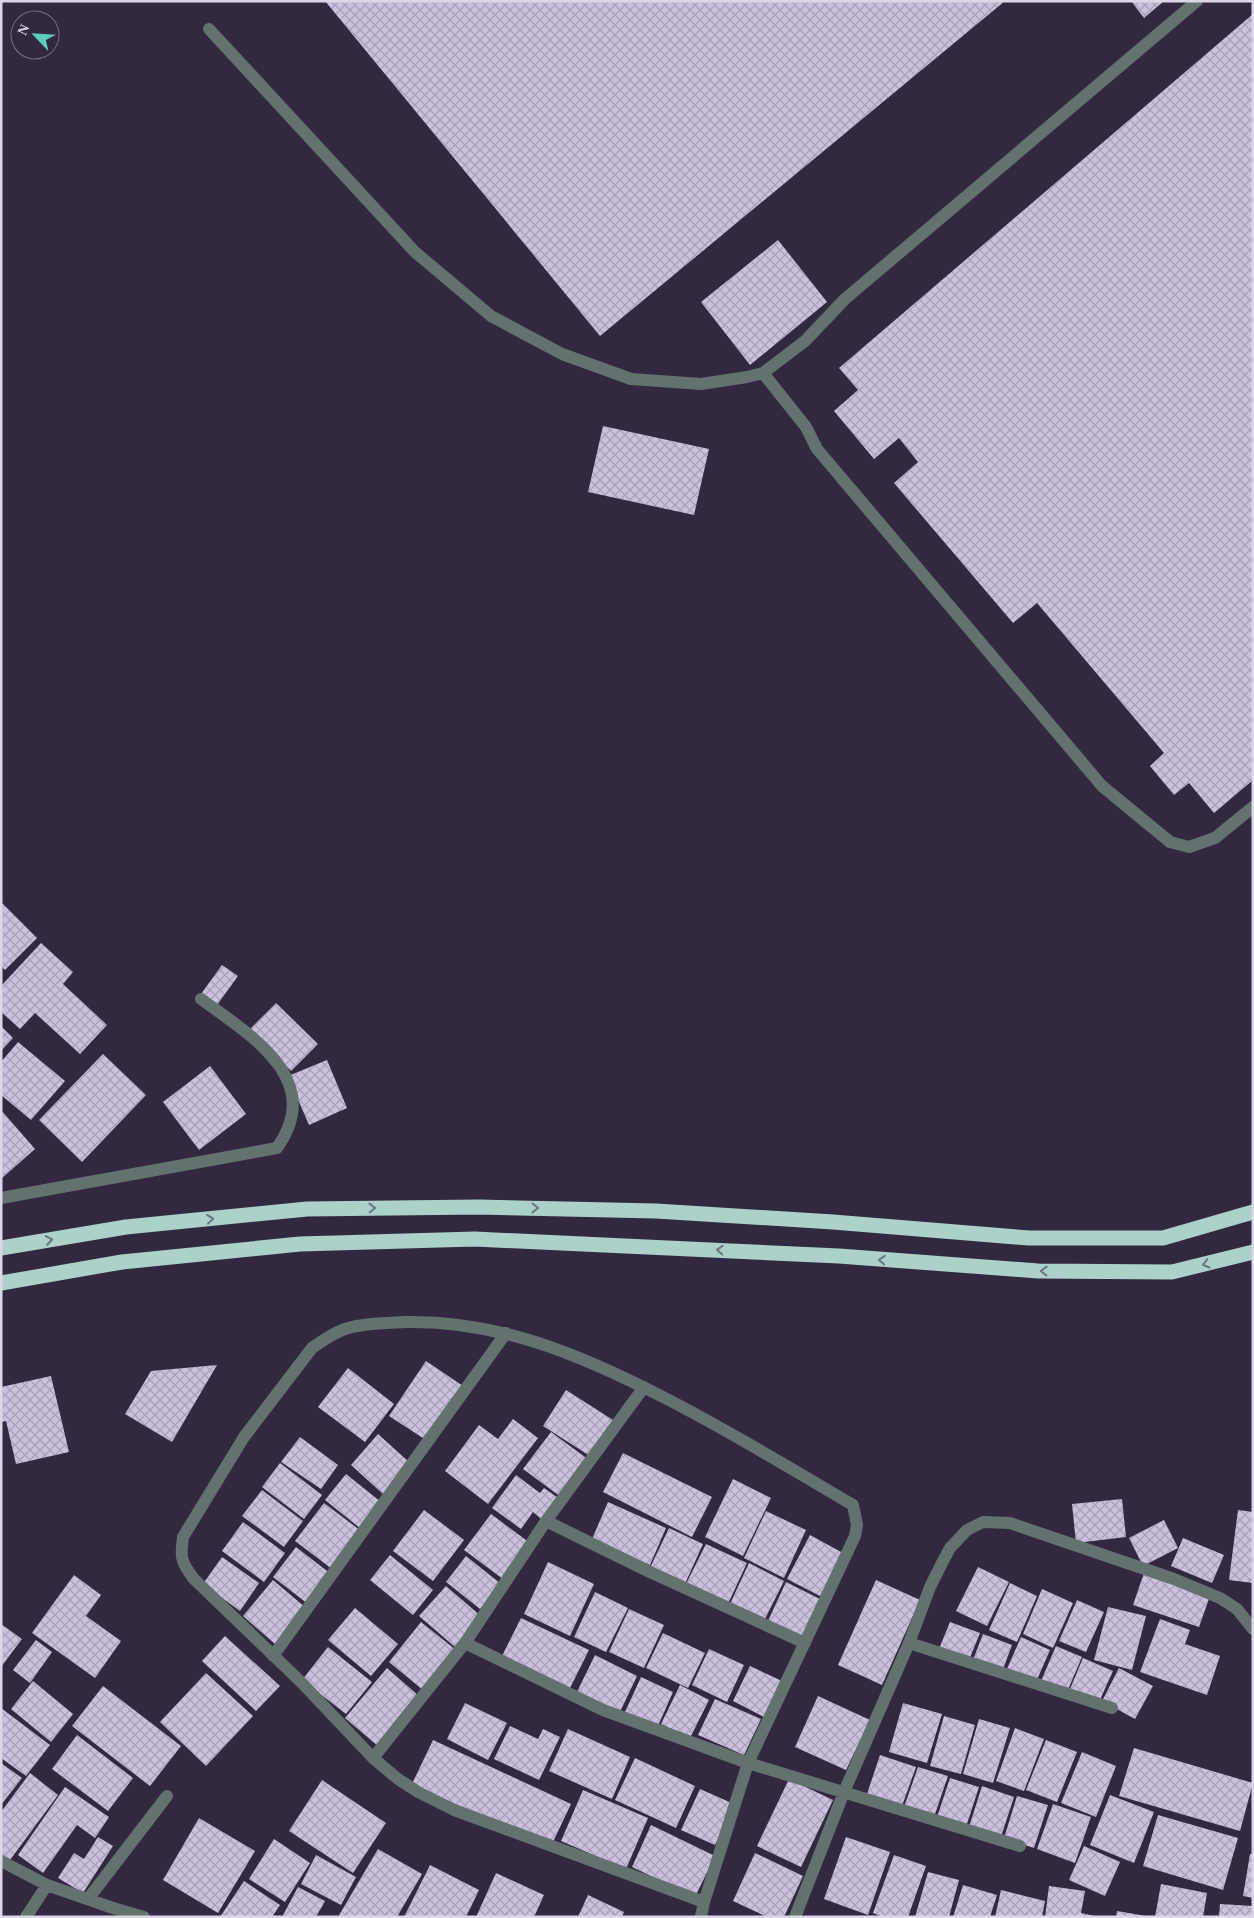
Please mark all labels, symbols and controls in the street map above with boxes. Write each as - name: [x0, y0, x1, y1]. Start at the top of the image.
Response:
- north arrow: [10, 10, 60, 60]
- text: N: [15, 22, 33, 37]
- one-way arrow: [369, 1203, 377, 1213]
- one-way arrow: [531, 1203, 539, 1214]
- one-way arrow: [207, 1214, 215, 1225]
- one-way arrow: [46, 1235, 54, 1246]
- one-way arrow: [716, 1245, 724, 1256]
- one-way arrow: [878, 1254, 886, 1265]
- one-way arrow: [1201, 1258, 1210, 1269]
- one-way arrow: [1040, 1265, 1048, 1276]

